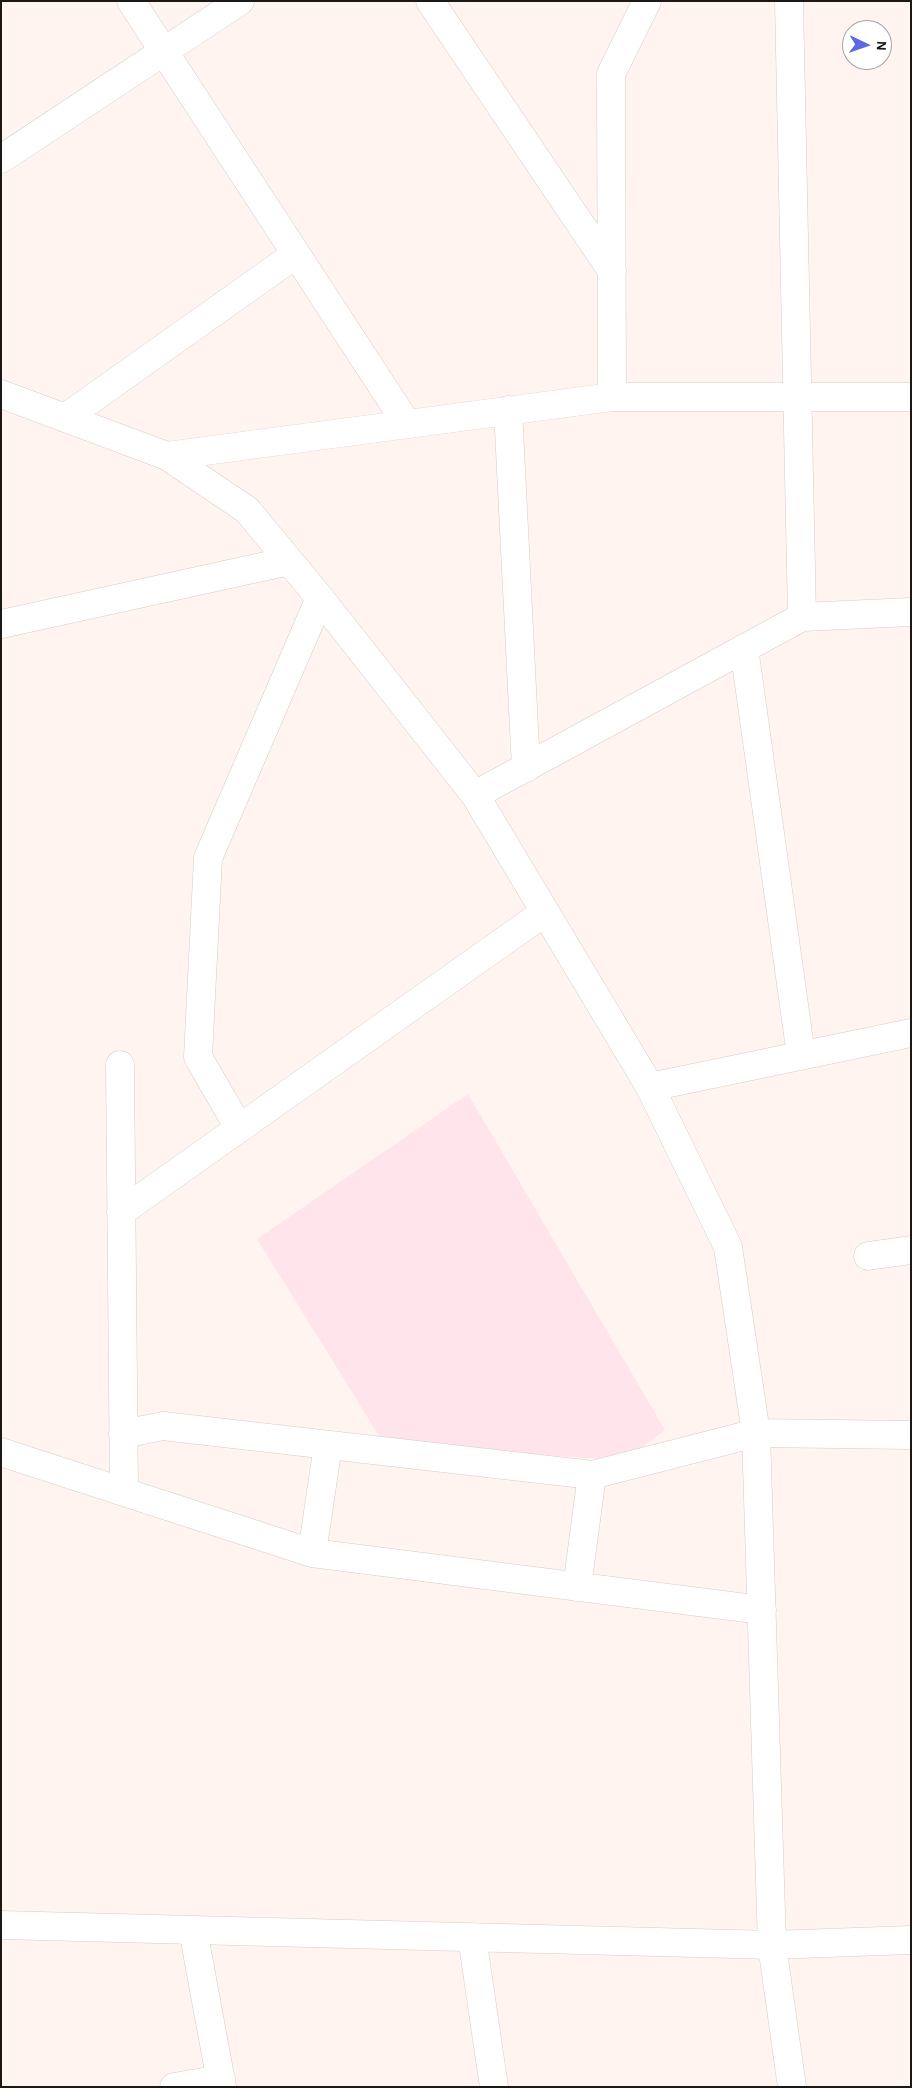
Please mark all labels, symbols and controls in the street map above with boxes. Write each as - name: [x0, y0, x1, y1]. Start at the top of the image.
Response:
- north arrow: [842, 20, 892, 70]
- text: N: [874, 40, 888, 51]

